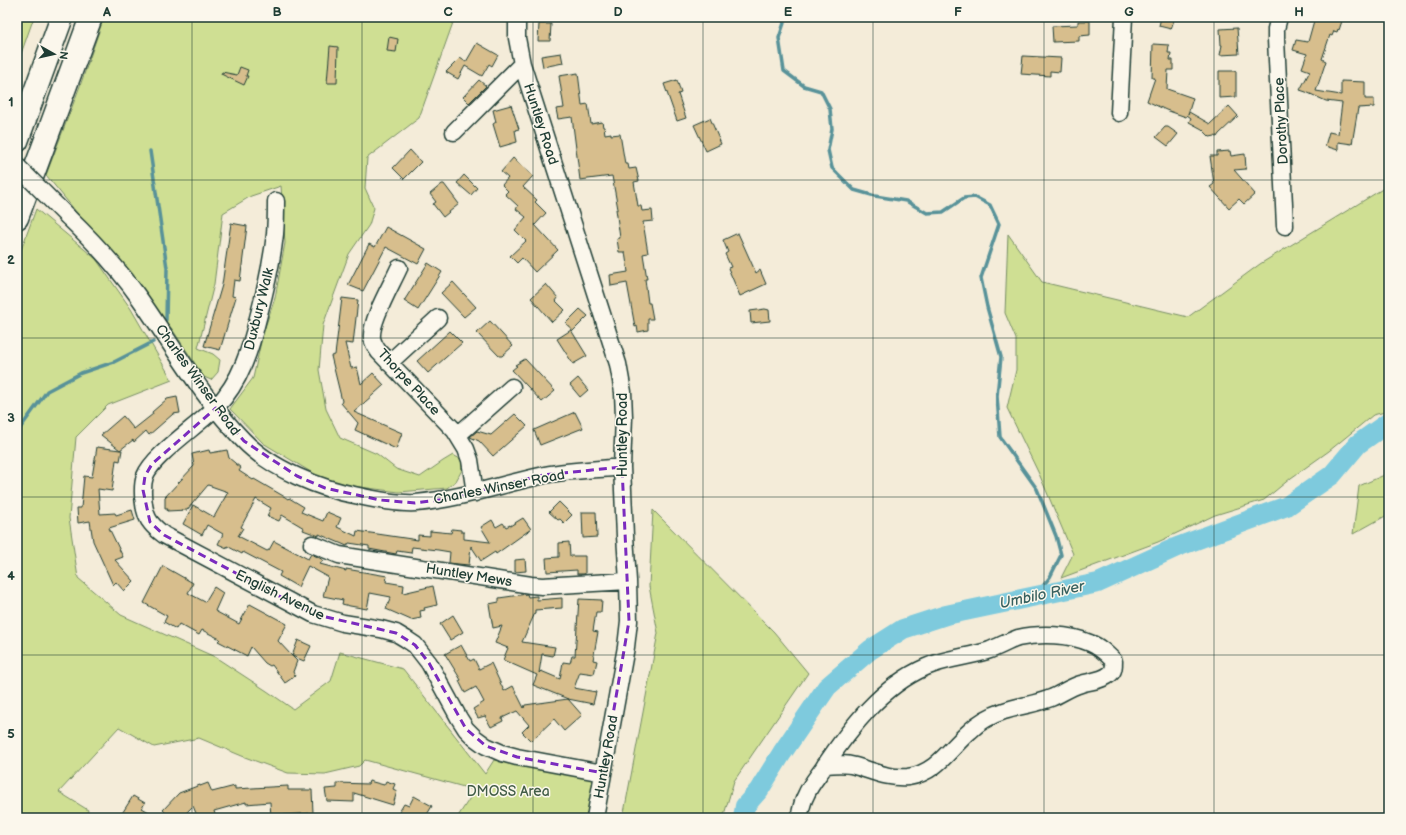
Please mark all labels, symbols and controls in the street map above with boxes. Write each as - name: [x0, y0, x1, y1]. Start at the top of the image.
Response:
- text: A: [102, 4, 111, 20]
- text: B: [272, 4, 282, 20]
- text: C: [443, 4, 453, 20]
- text: D: [613, 4, 623, 20]
- text: E: [784, 4, 793, 20]
- text: F: [954, 4, 962, 20]
- text: G: [1124, 4, 1134, 20]
- text: H: [1294, 4, 1304, 20]
- north arrow: [34, 34, 74, 74]
- text: N: [56, 50, 70, 60]
- street label: Dorothy Place: [1270, 77, 1292, 165]
- street label: Huntley Road: [520, 81, 562, 167]
- text: 1: [8, 94, 14, 110]
- text: 2: [7, 252, 15, 268]
- street label: Duxbury Walk: [241, 266, 277, 352]
- street label: Charles Winser Road: [152, 321, 244, 439]
- street label: Thorpe Place: [374, 345, 444, 419]
- street label: Huntley Road: [614, 393, 631, 477]
- text: 3: [7, 410, 15, 426]
- street label: Charles Winser Road: [432, 466, 566, 508]
- street label: Huntley Mews: [425, 560, 514, 590]
- street label: English Avenue: [233, 566, 327, 624]
- text: 4: [7, 568, 15, 584]
- water label: Umbilo River: [998, 576, 1088, 613]
- street label: Huntley Road: [590, 714, 622, 800]
- text: 5: [7, 726, 15, 742]
- park label: DMOSS Area: [466, 783, 550, 800]

